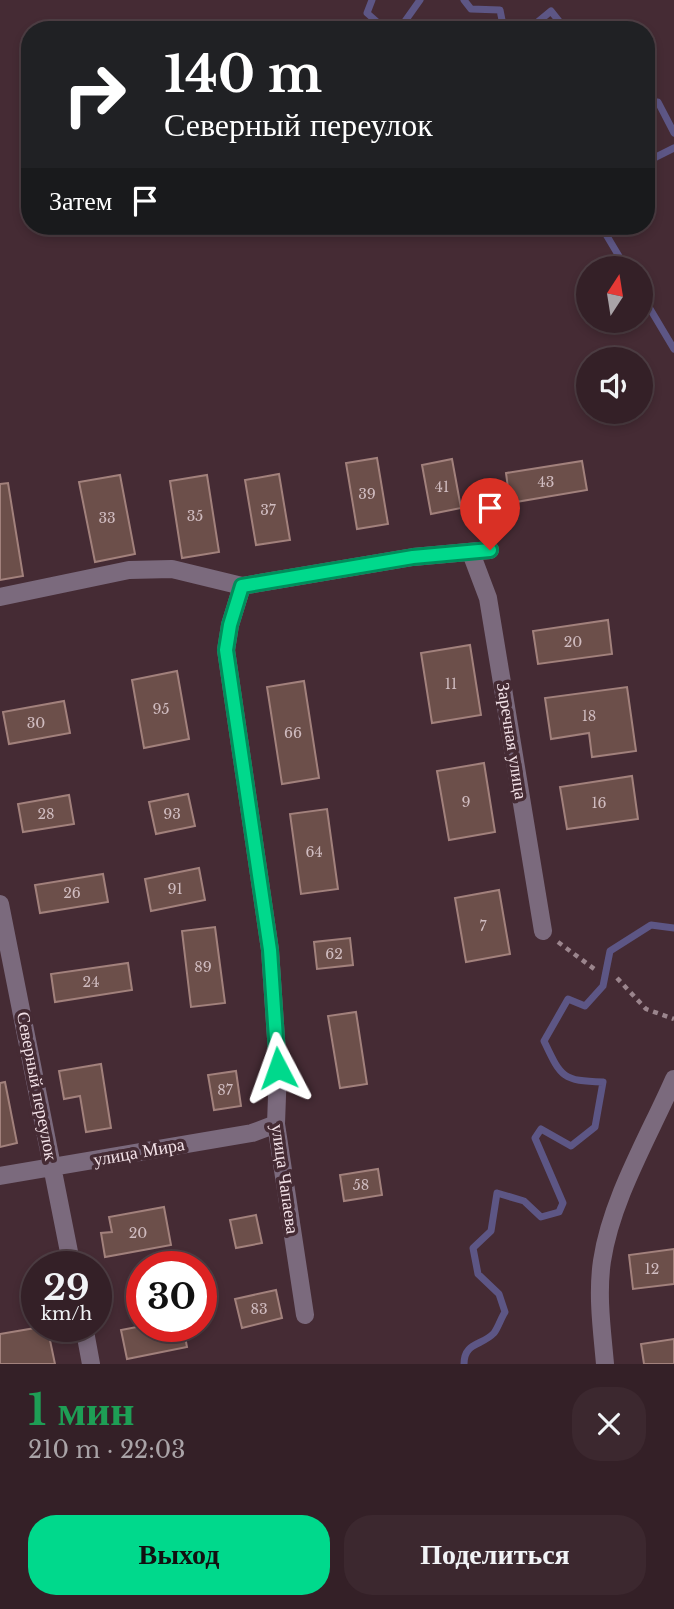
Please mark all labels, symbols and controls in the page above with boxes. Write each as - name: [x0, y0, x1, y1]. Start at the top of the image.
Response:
- text: 140 m: [164, 44, 322, 105]
- icon: right: [49, 49, 140, 140]
- text: Северный переулок: [164, 105, 433, 145]
- icon: arrive: [126, 182, 164, 220]
- text: Затем: [49, 185, 112, 217]
- north arrow: [576, 256, 653, 332]
- map controls: [576, 256, 653, 424]
- button: sound: [576, 347, 653, 424]
- house number: 43: [538, 473, 554, 491]
- house number: 41: [435, 478, 449, 496]
- pin: [460, 478, 520, 550]
- house number: 39: [358, 485, 376, 503]
- icon: arrive: [471, 489, 509, 527]
- house number: 37: [260, 501, 277, 519]
- house number: 35: [187, 507, 203, 525]
- house number: 33: [98, 509, 116, 527]
- house number: 20: [564, 633, 582, 651]
- house number: 11: [445, 675, 457, 693]
- street label: Заречная улица: [492, 681, 532, 801]
- house number: 95: [153, 700, 170, 718]
- house number: 18: [582, 707, 596, 725]
- house number: 30: [27, 714, 45, 732]
- house number: 66: [284, 724, 302, 742]
- house number: 9: [461, 793, 471, 811]
- house number: 16: [591, 794, 607, 812]
- house number: 28: [37, 805, 55, 823]
- house number: 93: [163, 805, 181, 823]
- house number: 64: [305, 843, 323, 861]
- house number: 91: [167, 880, 183, 898]
- house number: 26: [63, 884, 81, 902]
- house number: 7: [479, 917, 487, 935]
- house number: 62: [325, 945, 343, 963]
- house number: 89: [194, 958, 212, 976]
- house number: 24: [83, 973, 99, 991]
- street label: Северный переулок: [12, 1010, 62, 1163]
- position arrow: [241, 1031, 315, 1105]
- house number: 87: [217, 1081, 234, 1099]
- street label: улица Чапаева: [266, 1123, 304, 1235]
- street label: улица Мира: [92, 1133, 186, 1171]
- house number: 58: [353, 1176, 369, 1194]
- house number: 20: [129, 1224, 147, 1242]
- speed limit sign: 30: [126, 1251, 217, 1342]
- house number: 12: [645, 1260, 659, 1278]
- text: 29: [43, 1266, 90, 1309]
- house number: 83: [250, 1300, 268, 1318]
- text: km/h: [41, 1303, 92, 1325]
- text: 1 мин: [28, 1384, 135, 1436]
- button: close: [572, 1387, 646, 1461]
- text: 210 m · 22:03: [28, 1436, 185, 1464]
- button: Выход: [28, 1515, 330, 1595]
- button: Поделиться: [344, 1515, 646, 1595]

